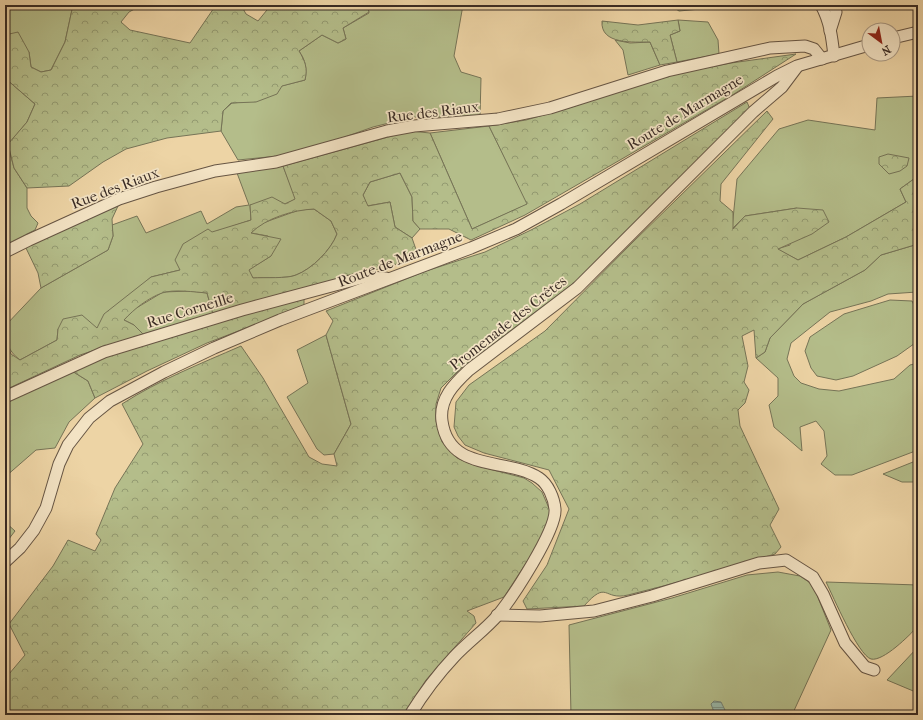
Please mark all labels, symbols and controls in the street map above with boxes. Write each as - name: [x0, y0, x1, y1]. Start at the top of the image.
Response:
- north arrow: [861, 22, 901, 62]
- text: N: [879, 42, 893, 58]
- street label: Route de Marmagne: [624, 70, 747, 154]
- street label: Rue des Riaux: [386, 97, 480, 127]
- street label: Rue des Riaux: [69, 163, 162, 213]
- street label: Route de Marmagne: [335, 227, 465, 291]
- street label: Promenade des Crêtes: [446, 271, 570, 374]
- street label: Rue Corneille: [144, 288, 236, 332]

